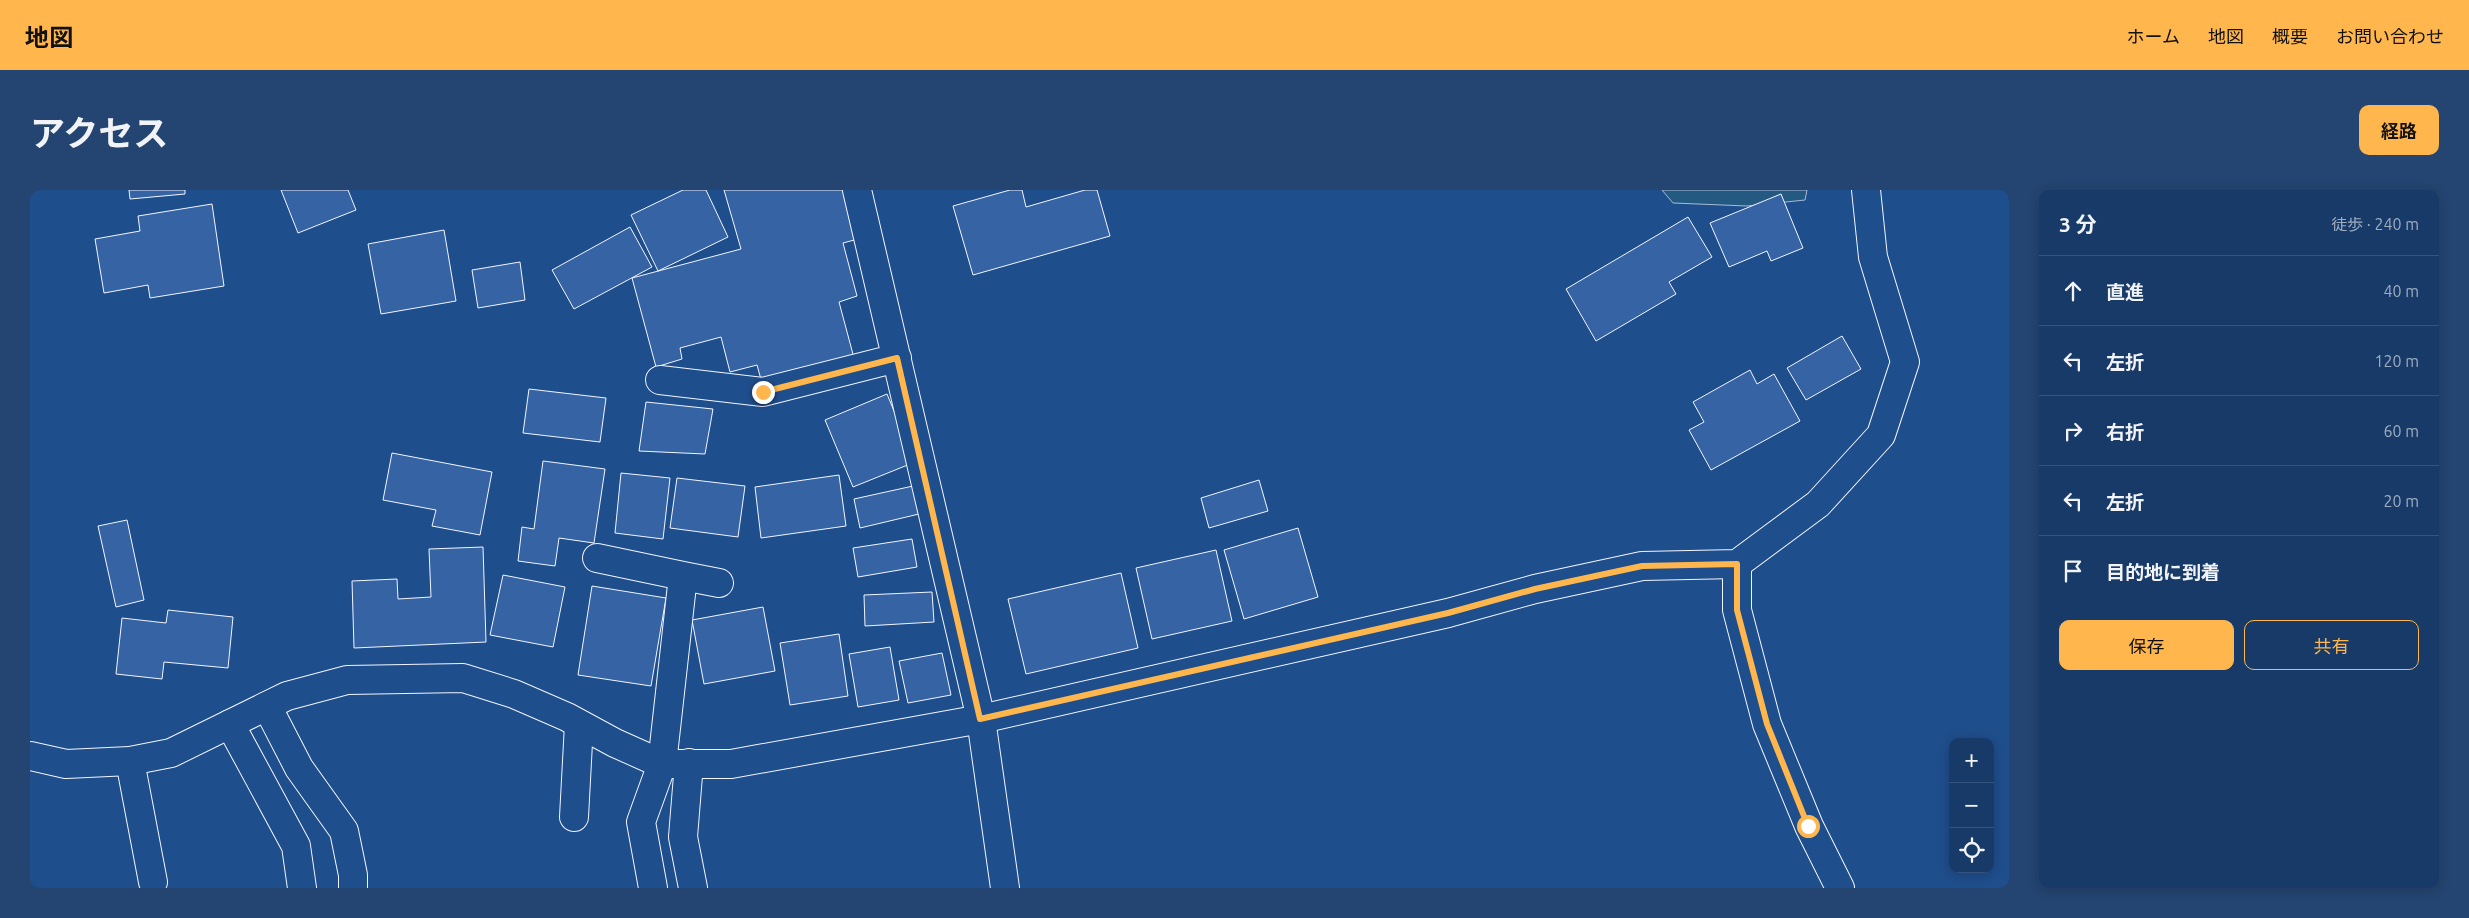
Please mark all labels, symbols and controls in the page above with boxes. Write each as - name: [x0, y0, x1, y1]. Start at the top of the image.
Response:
- text: 地図: [25, 24, 73, 51]
- text: ホーム: [2127, 26, 2180, 46]
- text: 地図: [2208, 26, 2244, 46]
- text: 概要: [2272, 26, 2308, 46]
- text: お問い合わせ: [2336, 26, 2444, 46]
- button: 経路: [2359, 105, 2439, 155]
- text: アクセス: [30, 113, 168, 153]
- text: 3 分: [2059, 212, 2097, 236]
- text: 徒歩 · 240 m: [2331, 215, 2419, 233]
- icon: ahead: [2059, 277, 2087, 305]
- text: 直進: [2106, 281, 2144, 303]
- text: 40 m: [2383, 282, 2419, 300]
- icon: left: [2059, 347, 2087, 375]
- text: 左折: [2106, 351, 2144, 373]
- text: 120 m: [2374, 352, 2419, 370]
- route end: [752, 381, 775, 404]
- icon: right: [2059, 417, 2087, 445]
- text: 右折: [2106, 421, 2144, 443]
- text: 60 m: [2383, 422, 2419, 440]
- icon: left: [2059, 487, 2087, 515]
- text: 左折: [2106, 491, 2144, 513]
- text: 20 m: [2383, 492, 2419, 510]
- icon: arrive: [2059, 557, 2087, 585]
- text: 目的地に到着: [2106, 561, 2220, 583]
- button: 保存: [2059, 620, 2234, 670]
- button: 共有: [2244, 620, 2419, 670]
- map controls: [1949, 738, 1994, 873]
- button: +: [1949, 738, 1994, 783]
- button: −: [1949, 783, 1994, 828]
- route start: [1797, 815, 1820, 838]
- button: locate: [1949, 828, 1994, 873]

